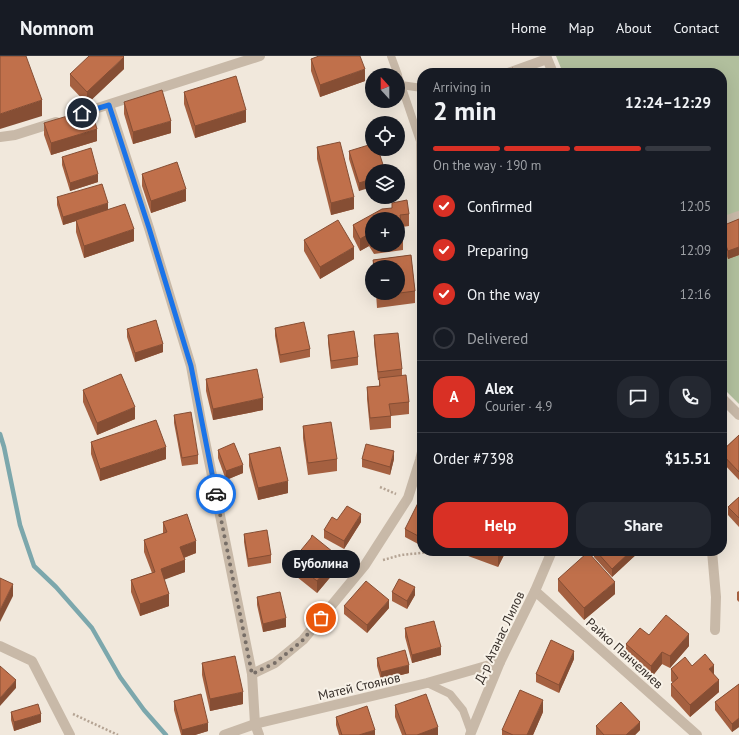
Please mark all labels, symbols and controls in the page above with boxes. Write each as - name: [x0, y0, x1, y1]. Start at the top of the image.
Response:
- text: Nomnom: [20, 16, 94, 40]
- text: Home: [511, 19, 546, 37]
- text: Map: [568, 19, 594, 37]
- text: About: [616, 19, 652, 37]
- text: Contact: [674, 19, 719, 37]
- north arrow: [365, 68, 405, 108]
- map controls: [365, 68, 405, 300]
- text: Arriving in: [433, 79, 491, 96]
- text: 12:24–12:29: [625, 93, 711, 112]
- text: 2 min: [433, 94, 496, 127]
- pin: [65, 96, 99, 130]
- icon: home: [71, 102, 93, 124]
- button: locate: [365, 116, 405, 156]
- text: On the way · 190 m: [433, 157, 541, 174]
- button: layers: [365, 164, 405, 204]
- icon: check: [433, 195, 455, 217]
- text: Confirmed: [467, 197, 532, 216]
- text: 12:05: [680, 198, 711, 215]
- button: +: [365, 212, 405, 252]
- icon: check: [433, 239, 455, 261]
- text: Preparing: [467, 241, 529, 260]
- text: 12:09: [680, 242, 711, 259]
- button: −: [365, 260, 405, 300]
- icon: check: [433, 283, 455, 305]
- text: On the way: [467, 285, 540, 304]
- text: 12:16: [680, 286, 711, 303]
- text: Delivered: [467, 329, 528, 348]
- button: chat: [617, 376, 659, 418]
- button: phone: [669, 376, 711, 418]
- text: Alex: [485, 379, 514, 398]
- text: A: [449, 387, 459, 406]
- text: Courier · 4.9: [485, 398, 552, 415]
- text: Order #7398: [433, 449, 514, 468]
- text: $15.51: [665, 449, 711, 468]
- courier: [196, 474, 236, 514]
- icon: car: [205, 483, 227, 505]
- button: Help: [433, 502, 568, 548]
- button: Share: [576, 502, 711, 548]
- callout: Буболина: [282, 550, 360, 578]
- text: Буболина: [294, 555, 348, 572]
- street label: Д-р Атанас Лилов: [471, 588, 528, 686]
- pin: [304, 601, 338, 635]
- icon: bag: [310, 607, 332, 629]
- street label: Райко Панчелиев: [582, 614, 667, 693]
- street label: Матей Стоянов: [316, 669, 402, 704]

